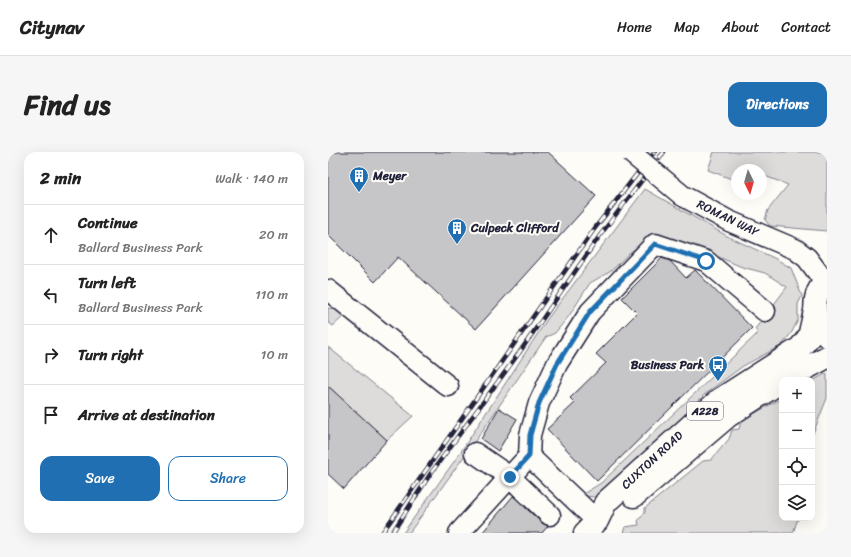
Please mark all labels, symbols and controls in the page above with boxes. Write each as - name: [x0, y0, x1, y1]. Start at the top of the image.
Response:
- text: Citynav: [20, 11, 84, 44]
- text: Home: [617, 15, 652, 40]
- text: Map: [674, 15, 700, 40]
- text: About: [722, 15, 759, 40]
- text: Contact: [781, 15, 831, 40]
- text: Find us: [24, 80, 111, 129]
- button: Directions: [728, 82, 827, 127]
- text: 2 min: [40, 163, 81, 193]
- north arrow: [731, 164, 767, 200]
- building icon: Meyer: [348, 165, 370, 193]
- place label: Meyer: [372, 165, 407, 187]
- text: Walk · 140 m: [215, 167, 288, 190]
- street label: ROMAN WAY: [693, 193, 763, 243]
- text: Continue: [78, 210, 138, 236]
- building icon: Culpeck Clifford: [446, 217, 468, 245]
- place label: Culpeck Clifford: [470, 217, 560, 239]
- text: 20 m: [259, 223, 288, 246]
- icon: ahead: [40, 224, 62, 246]
- text: Ballard Business Park: [78, 236, 203, 259]
- route start: [697, 252, 715, 270]
- text: Turn left: [78, 270, 136, 296]
- text: 110 m: [255, 283, 288, 306]
- icon: left: [40, 284, 62, 306]
- text: Ballard Business Park: [78, 296, 203, 319]
- text: Turn right: [78, 342, 143, 368]
- text: 10 m: [261, 343, 288, 366]
- icon: right: [40, 344, 62, 366]
- place label: Business Park: [631, 354, 705, 376]
- bus stop icon: Business Park: [707, 354, 729, 382]
- map controls: [779, 377, 815, 521]
- button: +: [779, 377, 815, 413]
- text: Arrive at destination: [78, 402, 215, 428]
- road number: A228: [687, 402, 723, 420]
- icon: arrive: [40, 404, 62, 426]
- button: −: [779, 413, 815, 449]
- street label: CUXTON ROAD: [616, 425, 688, 495]
- button: locate: [779, 449, 815, 485]
- button: Save: [40, 456, 160, 501]
- button: Share: [168, 456, 288, 501]
- route end: [501, 468, 519, 486]
- button: layers: [779, 485, 815, 521]

